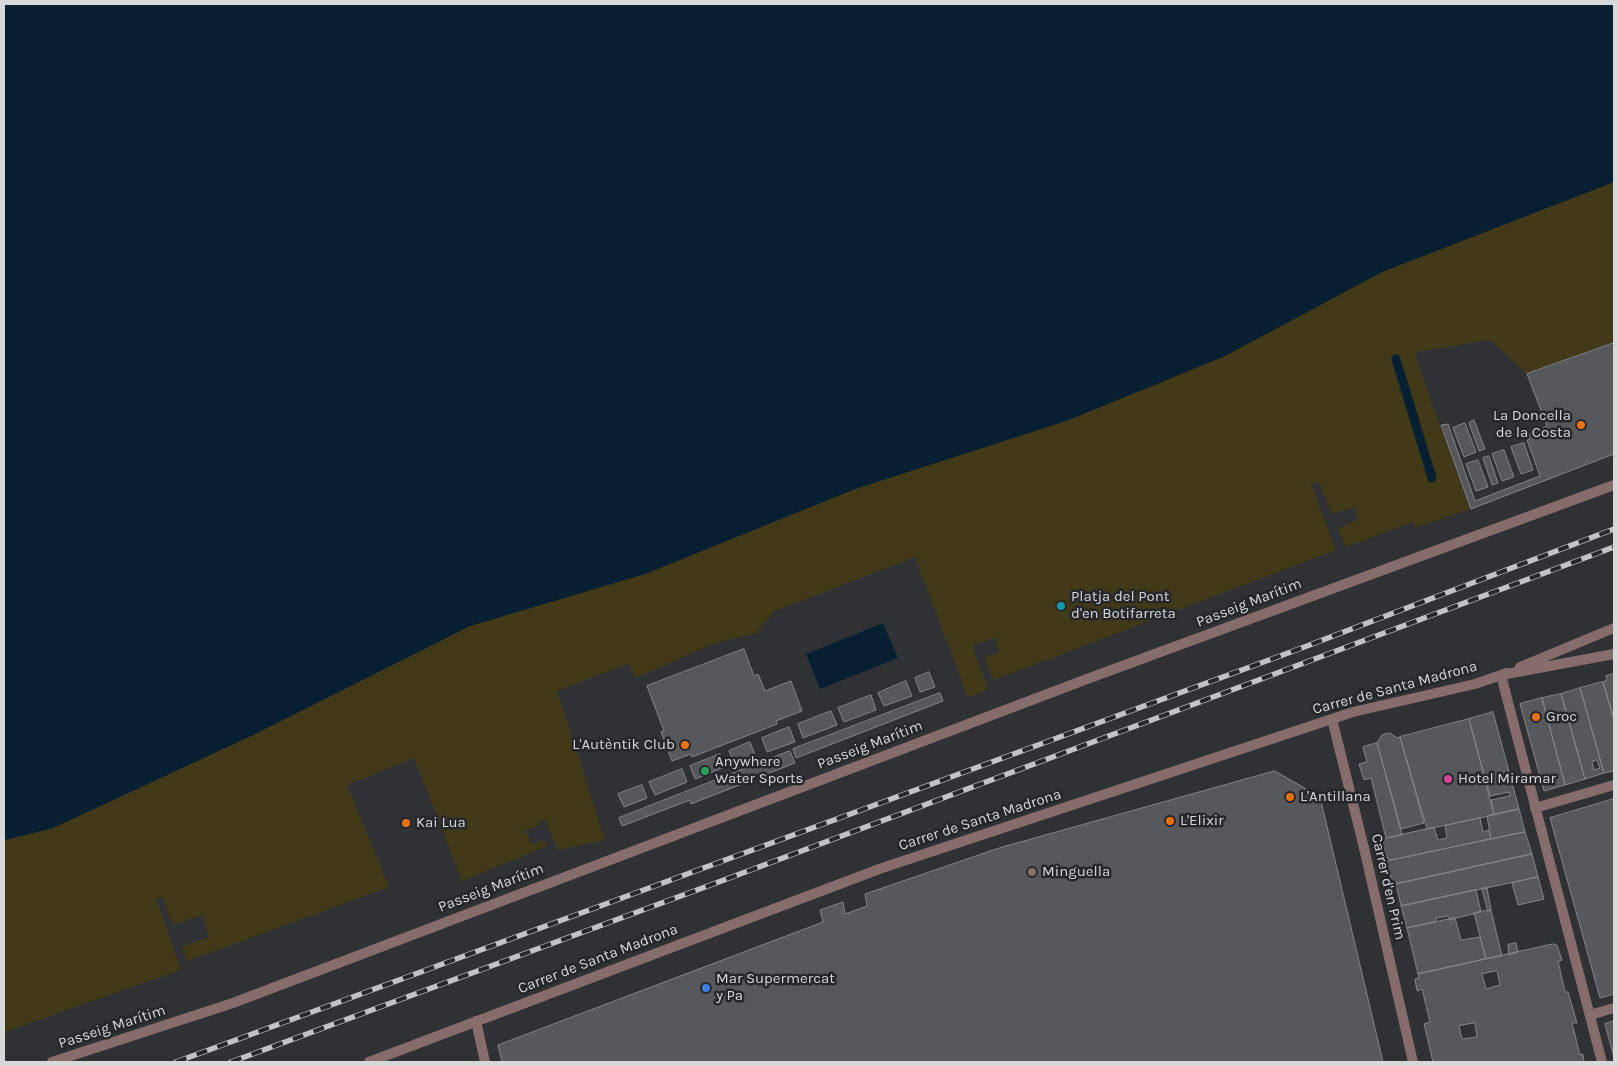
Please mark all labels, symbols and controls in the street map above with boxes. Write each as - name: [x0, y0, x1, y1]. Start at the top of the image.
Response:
- place label: La Doncella de la Costa: [1493, 407, 1571, 442]
- marker: La Doncella de la Costa: [1575, 419, 1587, 431]
- street label: Passeig Marítim: [1194, 575, 1304, 631]
- place label: Platja del Pont d'en Botifarreta: [1071, 588, 1176, 623]
- marker: Platja del Pont d'en Botifarreta: [1055, 600, 1067, 612]
- street label: Carrer de Santa Madrona: [1311, 657, 1479, 719]
- place label: Groc: [1546, 708, 1577, 726]
- marker: Groc: [1530, 711, 1542, 723]
- street label: Passeig Marítim: [815, 717, 925, 773]
- place label: L'Autèntik Club: [572, 736, 675, 754]
- marker: L'Autèntik Club: [679, 739, 691, 751]
- place label: Anywhere Water Sports: [715, 753, 803, 788]
- marker: Anywhere Water Sports: [699, 765, 711, 777]
- place label: Hotel Miramar: [1458, 770, 1556, 788]
- marker: Hotel Miramar: [1442, 773, 1454, 785]
- street label: Carrer de Santa Madrona: [896, 785, 1064, 855]
- place label: L'Antillana: [1300, 788, 1371, 806]
- marker: L'Antillana: [1284, 791, 1296, 803]
- place label: L'Elixir: [1180, 812, 1224, 830]
- place label: Kai Lua: [416, 814, 466, 832]
- marker: L'Elixir: [1164, 815, 1176, 827]
- marker: Kai Lua: [400, 817, 412, 829]
- street label: Carrer d'en Prim: [1367, 832, 1409, 942]
- street label: Passeig Marítim: [436, 860, 546, 916]
- place label: Minguella: [1042, 863, 1110, 881]
- marker: Minguella: [1026, 866, 1038, 878]
- street label: Carrer de Santa Madrona: [516, 920, 680, 998]
- place label: Mar Supermercat y Pa: [716, 970, 835, 1005]
- marker: Mar Supermercat y Pa: [700, 982, 712, 994]
- street label: Passeig Marítim: [56, 1001, 168, 1053]

